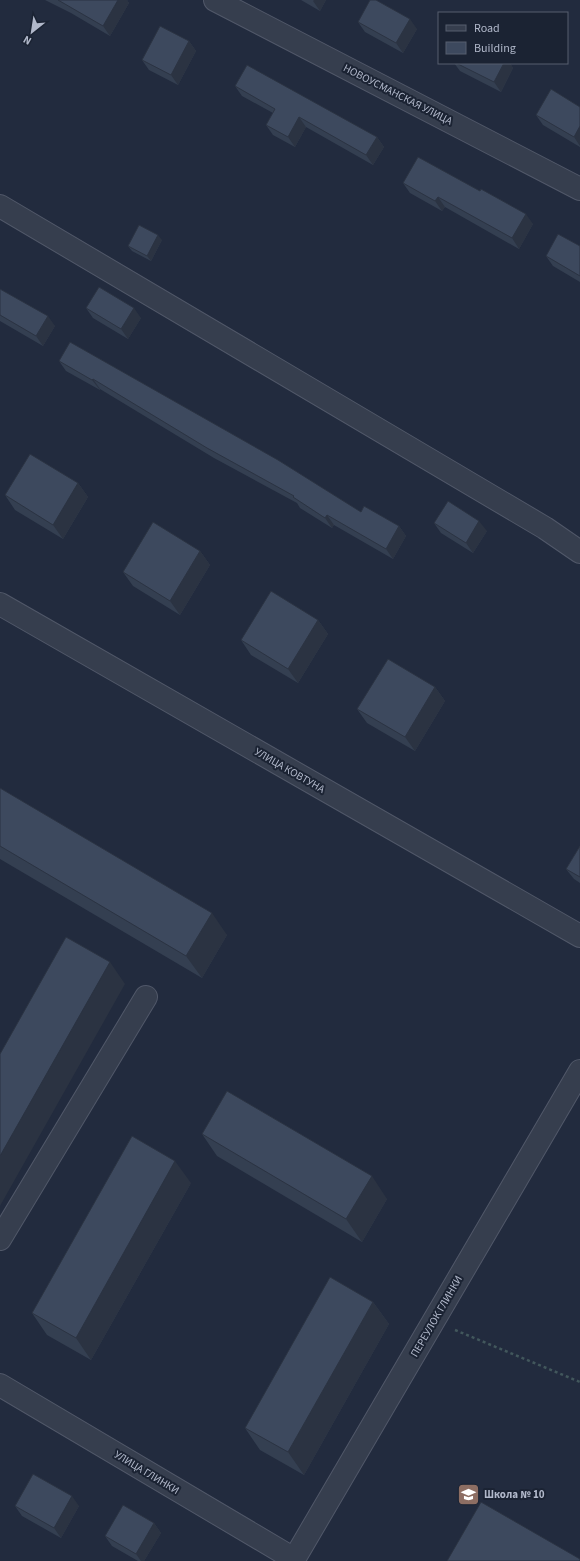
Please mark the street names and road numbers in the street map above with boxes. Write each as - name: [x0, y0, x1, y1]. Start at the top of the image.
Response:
- street label: НОВОУСМАНСКАЯ УЛИЦА: [341, 60, 455, 129]
- street label: УЛИЦА КОВТУНА: [252, 744, 328, 797]
- street label: ПЕРЕУЛОК ГЛИНКИ: [407, 1273, 466, 1360]
- street label: УЛИЦА ГЛИНКИ: [111, 1447, 182, 1498]

